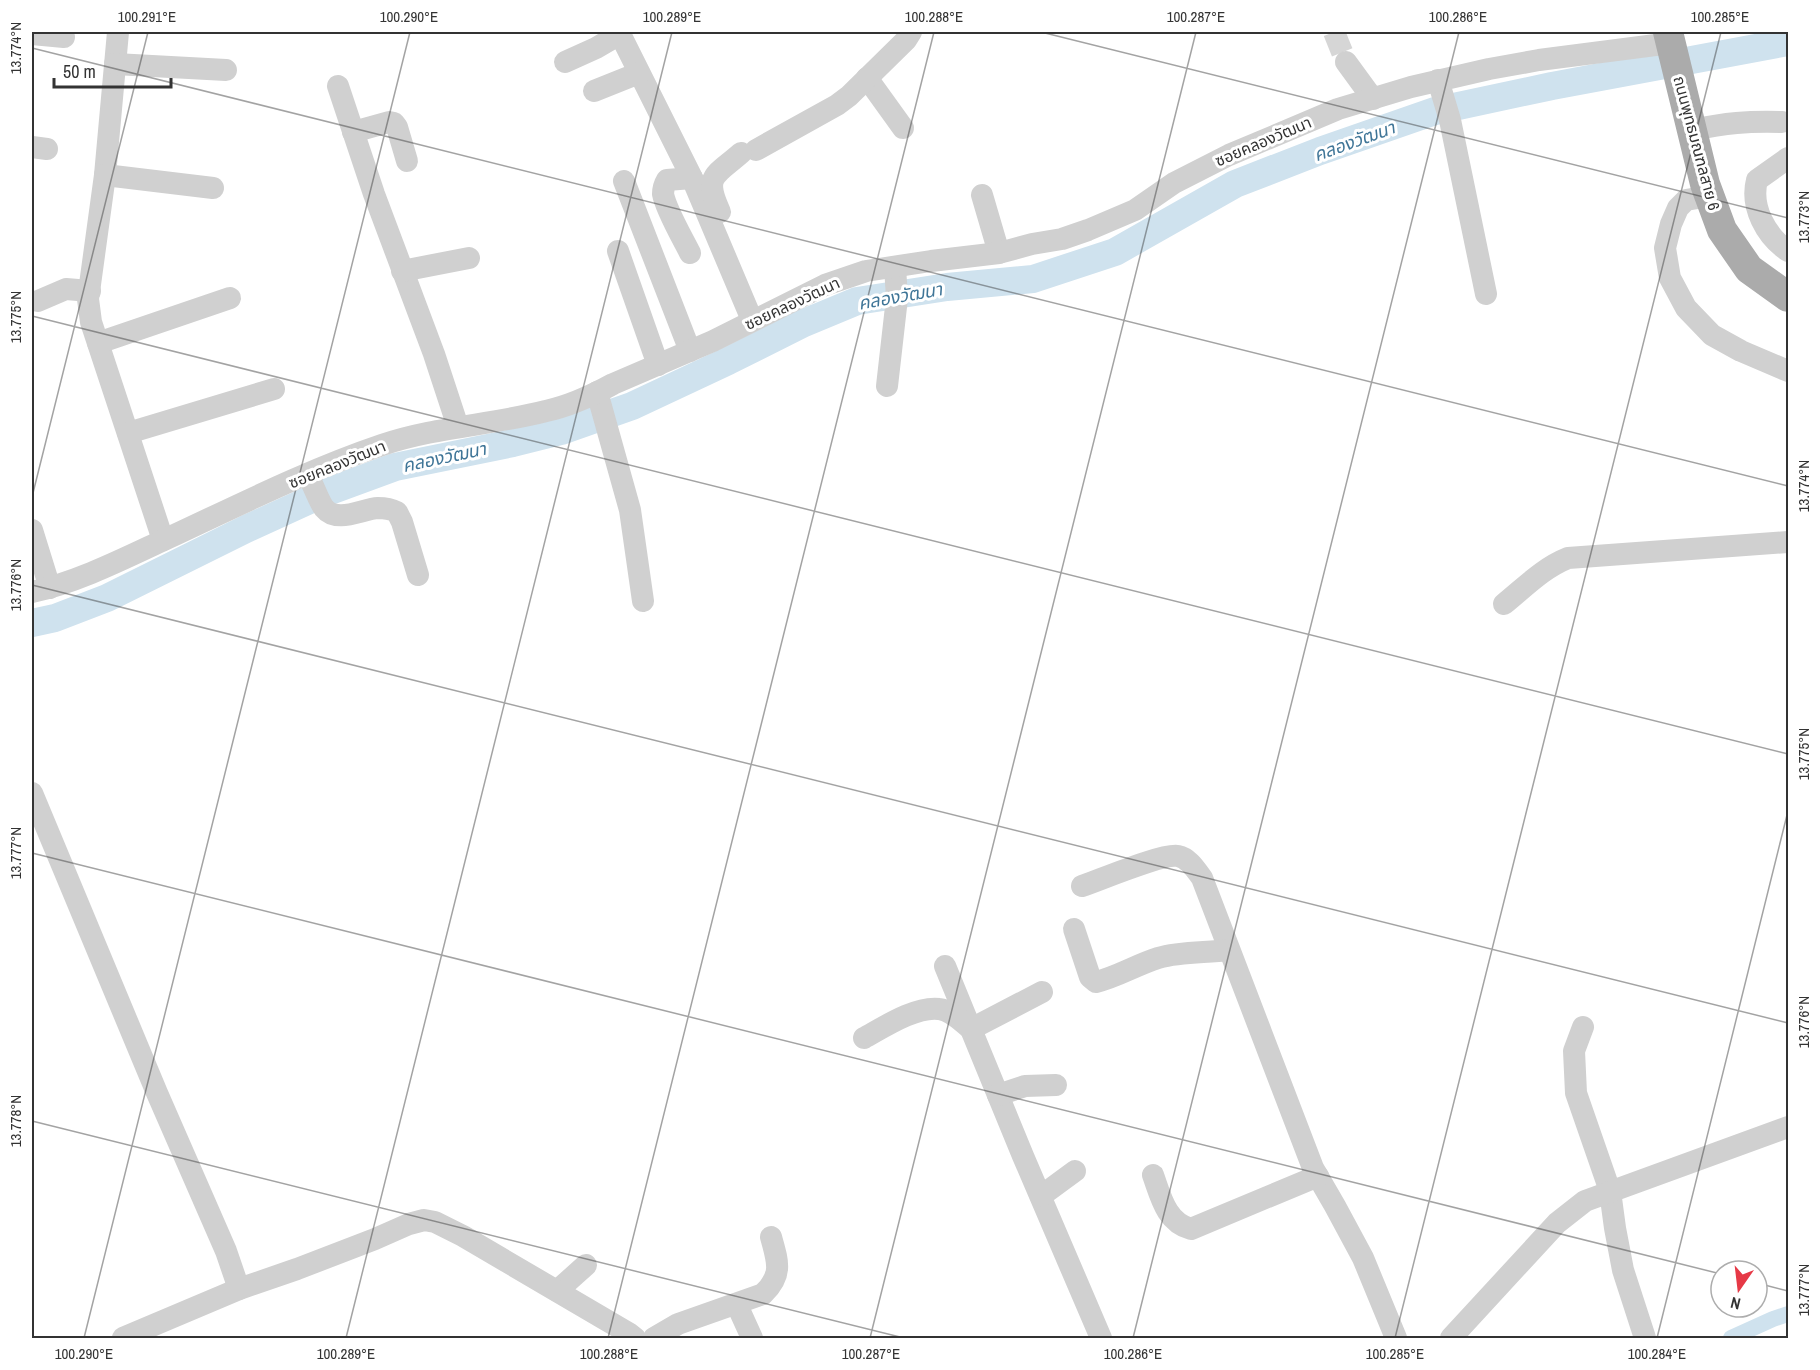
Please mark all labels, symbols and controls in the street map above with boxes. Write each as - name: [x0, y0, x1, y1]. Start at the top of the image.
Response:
- text: 100.291°E: [118, 6, 176, 27]
- text: 100.290°E: [380, 6, 438, 27]
- text: 100.289°E: [643, 6, 701, 27]
- text: 100.288°E: [905, 6, 963, 27]
- text: 100.287°E: [1167, 6, 1225, 27]
- text: 100.286°E: [1429, 6, 1487, 27]
- text: 100.285°E: [1691, 6, 1749, 27]
- text: 13.774°N: [5, 22, 26, 74]
- scale bar: [54, 51, 171, 89]
- text: 50 m: [63, 59, 96, 84]
- street label: ถนนพุทธมณฑลสาย 6: [1668, 73, 1726, 213]
- street label: ซอยคลองวัฒนา: [1211, 111, 1315, 171]
- water label: คลองวัฒนา: [1310, 115, 1399, 167]
- text: 13.773°N: [1793, 191, 1814, 243]
- street label: ซอยคลองวัฒนา: [741, 271, 843, 335]
- water label: คลองวัฒนา: [856, 276, 945, 316]
- text: 13.775°N: [5, 291, 26, 343]
- street label: ซอยคลองวัฒนา: [285, 435, 389, 493]
- water label: คลองวัฒนา: [400, 436, 489, 478]
- text: 13.774°N: [1793, 460, 1814, 512]
- text: 13.776°N: [5, 559, 26, 611]
- text: 13.775°N: [1793, 728, 1814, 780]
- text: 13.777°N: [5, 827, 26, 879]
- text: 13.776°N: [1793, 996, 1814, 1048]
- text: 13.778°N: [5, 1095, 26, 1147]
- north arrow: [1709, 1259, 1769, 1319]
- text: 13.777°N: [1793, 1264, 1814, 1316]
- text: N: [1728, 1292, 1743, 1315]
- text: 100.290°E: [55, 1343, 113, 1364]
- text: 100.289°E: [317, 1343, 375, 1364]
- text: 100.288°E: [580, 1343, 638, 1364]
- text: 100.287°E: [842, 1343, 900, 1364]
- text: 100.286°E: [1104, 1343, 1162, 1364]
- text: 100.285°E: [1366, 1343, 1424, 1364]
- text: 100.284°E: [1628, 1343, 1686, 1364]

